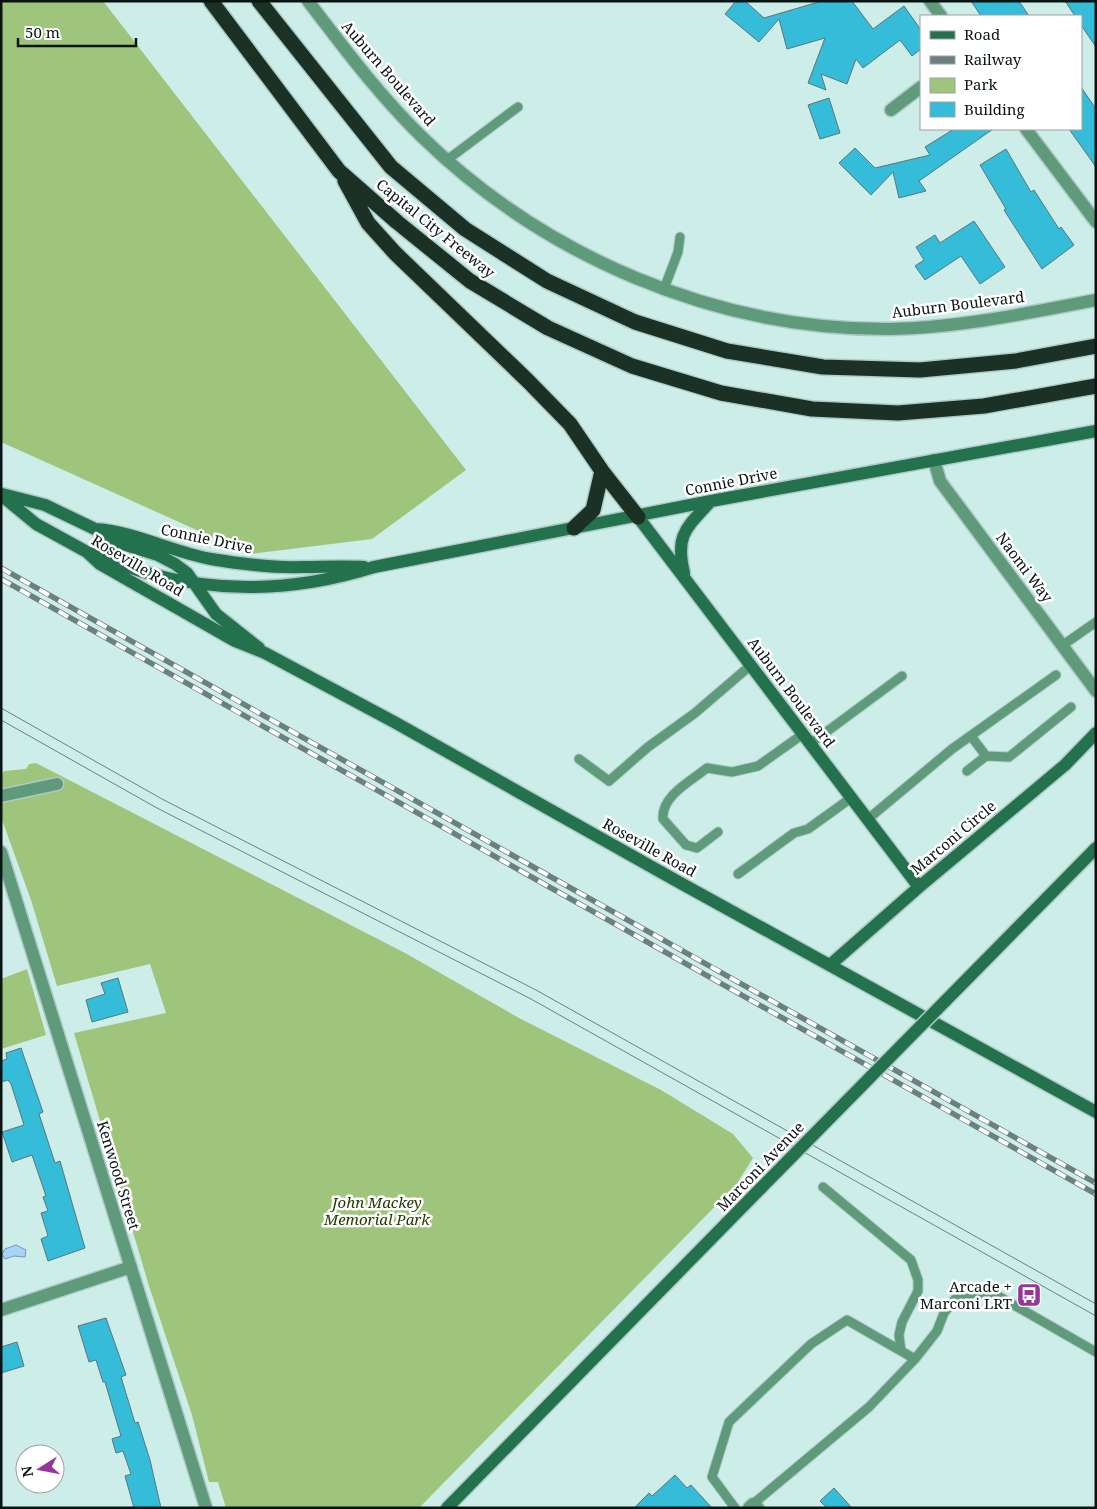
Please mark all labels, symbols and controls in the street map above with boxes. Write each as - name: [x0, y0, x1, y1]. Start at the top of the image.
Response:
- scale bar: [18, 15, 135, 47]
- legend: [920, 15, 1082, 130]
- street label: Auburn Boulevard: [338, 16, 440, 130]
- text: 50 m: [25, 22, 60, 42]
- text: Road: [964, 24, 1000, 44]
- text: Railway: [964, 49, 1022, 69]
- text: Park: [964, 74, 998, 94]
- text: Building: [964, 99, 1025, 119]
- street label: Capital City Freeway: [373, 174, 500, 282]
- street label: Auburn Boulevard: [891, 286, 1025, 322]
- street label: Connie Drive: [683, 462, 779, 500]
- street label: Connie Drive: [159, 519, 255, 557]
- street label: Naomi Way: [992, 528, 1058, 606]
- street label: Roseville Road: [88, 530, 188, 600]
- street label: Auburn Boulevard: [744, 633, 840, 751]
- street label: Marconi Circle: [906, 796, 1000, 878]
- street label: Roseville Road: [600, 813, 700, 881]
- street label: Marconi Avenue: [712, 1117, 808, 1215]
- street label: Kenwood Street: [93, 1118, 145, 1232]
- park label: John Mackey Memorial Park: [323, 1192, 430, 1229]
- place label: Arcade + Marconi LRT: [920, 1276, 1012, 1313]
- bus stop icon: Arcade + Marconi LRT: [1016, 1282, 1042, 1308]
- north arrow: [15, 1444, 65, 1494]
- text: N: [16, 1464, 37, 1479]

